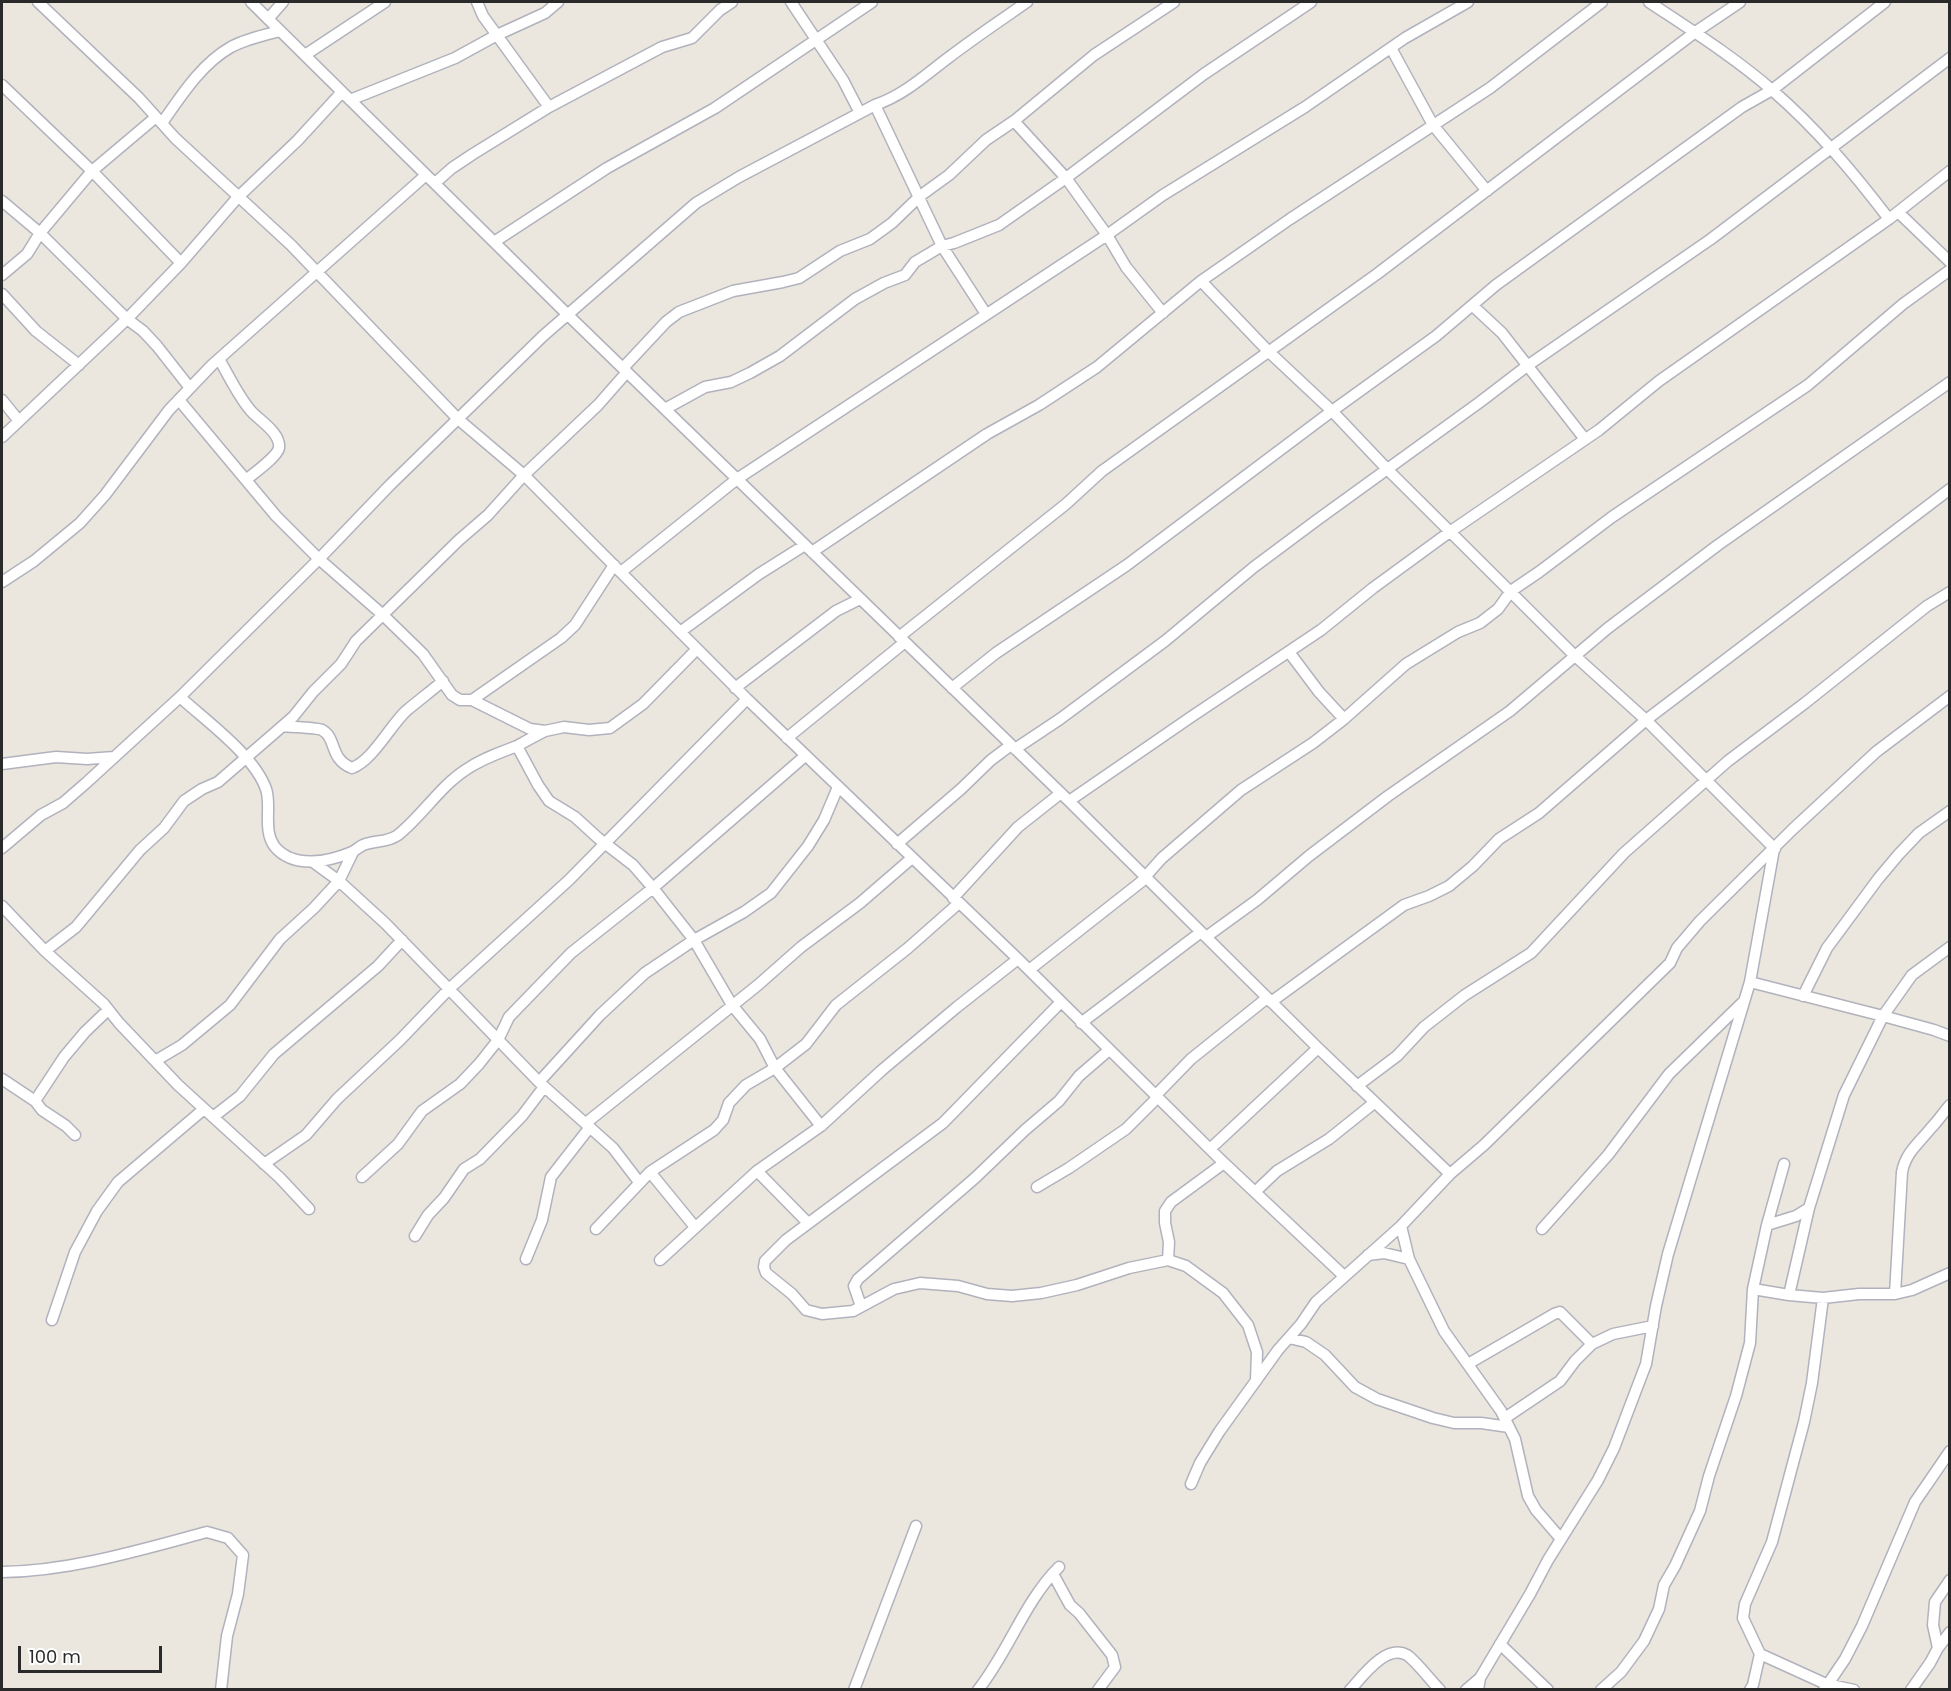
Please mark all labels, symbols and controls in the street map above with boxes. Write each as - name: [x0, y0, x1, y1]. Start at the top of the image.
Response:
- scale bar: [21, 1634, 165, 1672]
- text: 100 m: [29, 1644, 81, 1669]

